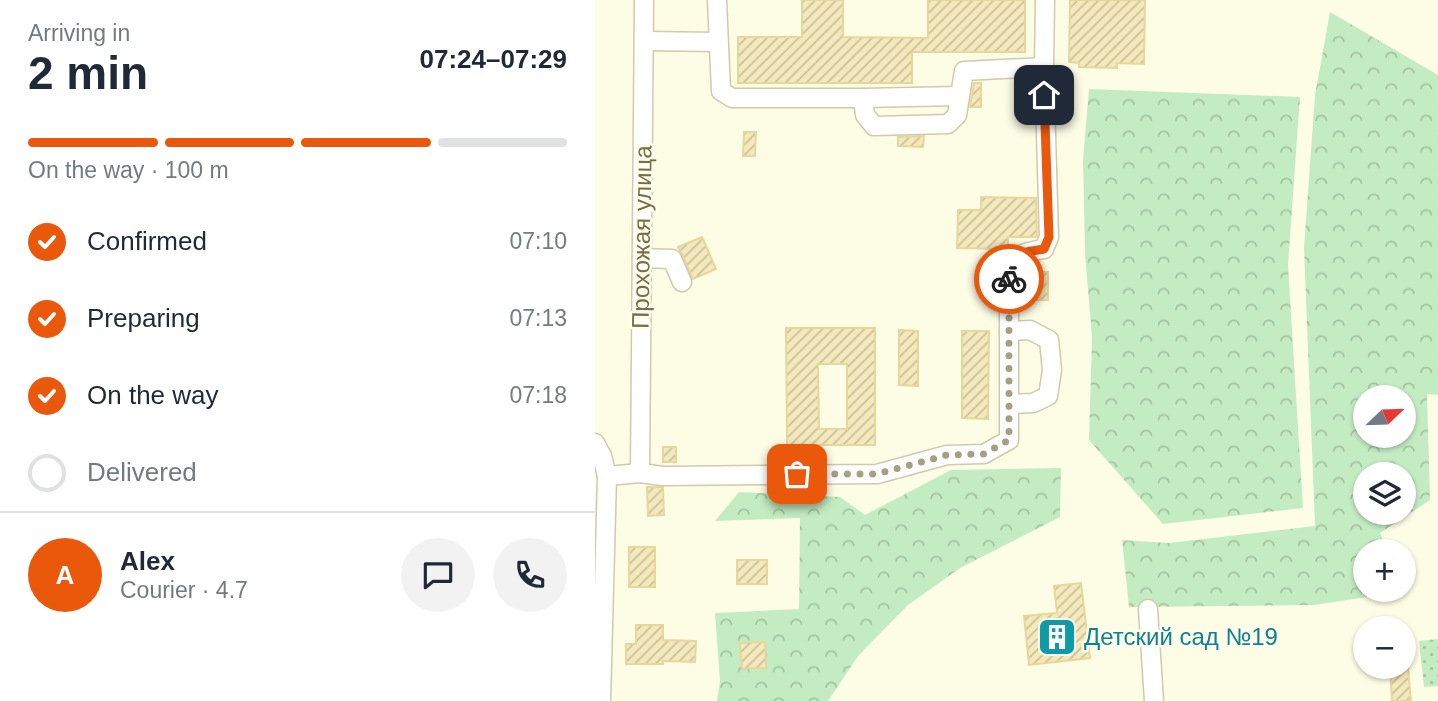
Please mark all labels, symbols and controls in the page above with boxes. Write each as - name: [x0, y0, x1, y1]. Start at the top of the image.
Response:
- text: Arriving in: [28, 20, 130, 46]
- text: 07:24–07:29: [420, 44, 567, 74]
- text: 2 min: [28, 47, 148, 99]
- pin: [1014, 65, 1074, 125]
- icon: home: [1025, 76, 1063, 114]
- street label: Прохожая улица: [626, 144, 657, 329]
- text: On the way · 100 m: [28, 157, 229, 183]
- icon: check: [28, 223, 66, 261]
- text: Confirmed: [87, 226, 207, 256]
- text: 07:10: [509, 228, 567, 254]
- courier: [974, 244, 1044, 314]
- icon: bike: [990, 260, 1028, 298]
- icon: check: [28, 300, 66, 338]
- text: Preparing: [87, 303, 200, 333]
- text: 07:13: [509, 305, 567, 331]
- icon: check: [28, 377, 66, 415]
- text: On the way: [87, 380, 219, 410]
- text: 07:18: [509, 382, 567, 408]
- north arrow: [1353, 385, 1416, 448]
- map controls: [1353, 385, 1416, 679]
- pin: [767, 444, 827, 504]
- icon: bag: [778, 455, 816, 493]
- text: Delivered: [87, 457, 197, 487]
- button: layers: [1353, 462, 1416, 525]
- button: chat: [401, 538, 475, 612]
- button: phone: [493, 538, 567, 612]
- button: +: [1353, 539, 1416, 602]
- text: Alex: [120, 546, 175, 576]
- text: A: [56, 560, 74, 590]
- text: Courier · 4.7: [120, 577, 248, 603]
- building icon: Детский сад №19: [1036, 616, 1078, 658]
- button: −: [1353, 616, 1416, 679]
- place label: Детский сад №19: [1084, 623, 1278, 650]

